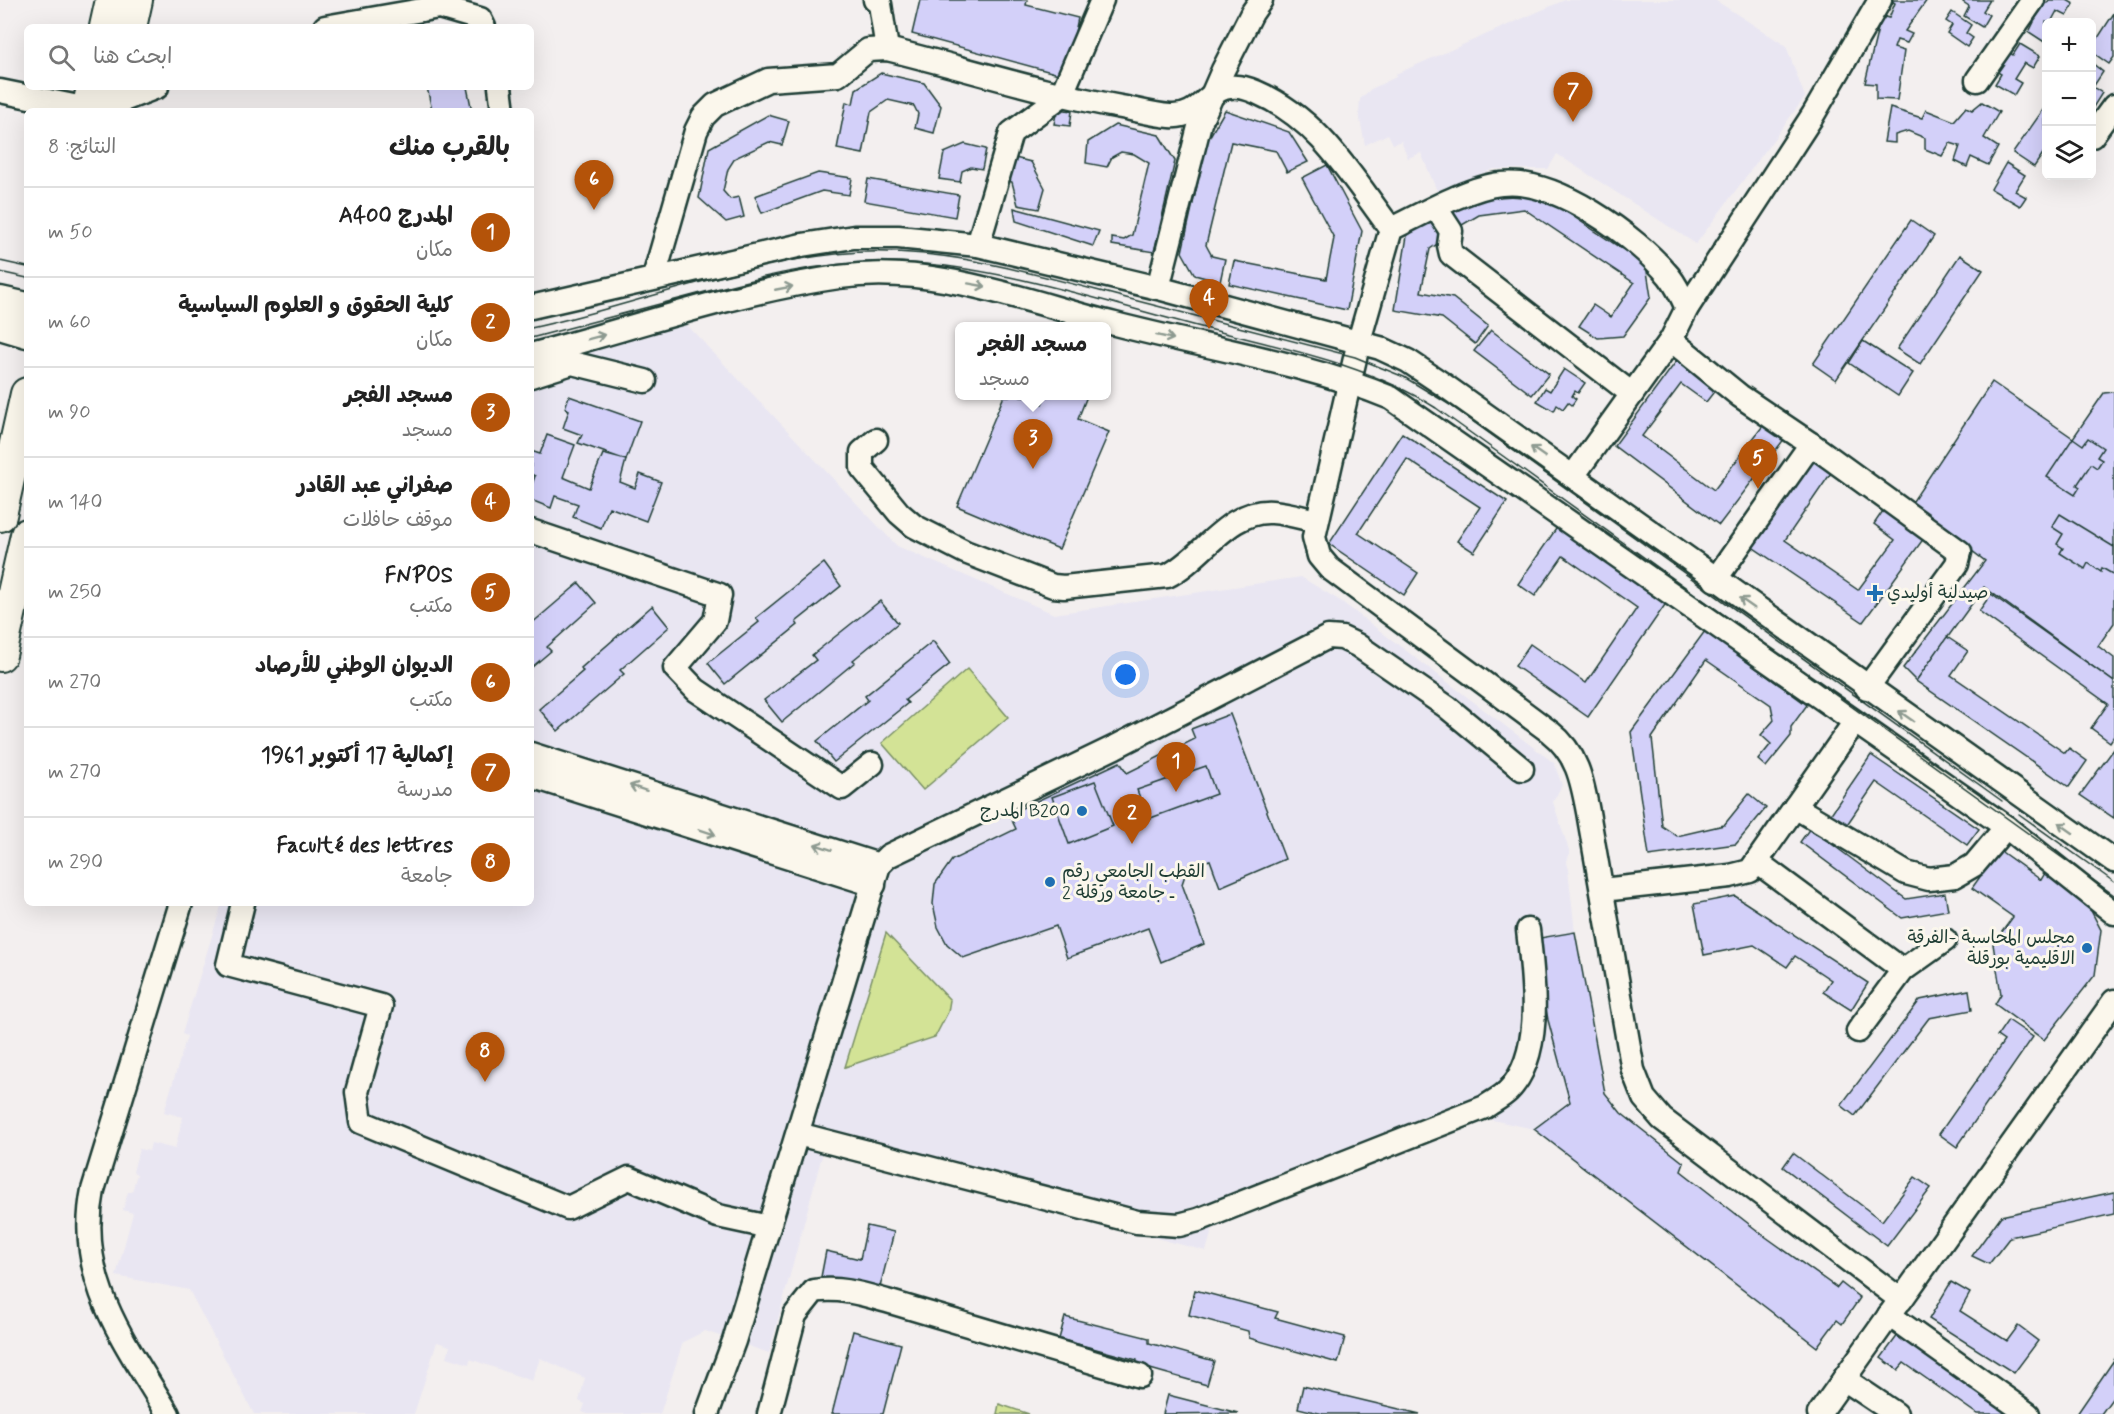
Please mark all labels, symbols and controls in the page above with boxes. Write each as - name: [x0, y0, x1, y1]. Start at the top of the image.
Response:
- map controls: [2042, 18, 2096, 180]
- button: +: [2042, 18, 2096, 72]
- search box: [24, 24, 534, 90]
- icon: search: [45, 41, 78, 74]
- text: ابحث هنا: [93, 43, 173, 71]
- pin: 7: [1554, 72, 1592, 122]
- button: −: [2042, 72, 2096, 126]
- button: layers: [2042, 126, 2096, 180]
- text: بالقرب منك: [389, 131, 510, 165]
- text: النتائج: 8: [48, 134, 116, 161]
- pin: 6: [574, 160, 614, 210]
- text: المدرج A400: [339, 202, 453, 230]
- text: 50 m: [48, 219, 93, 246]
- text: 1: [486, 219, 495, 246]
- text: مكان: [416, 237, 453, 264]
- one-way arrow: [967, 280, 987, 291]
- pin: 4: [1190, 280, 1228, 329]
- one-way arrow: [774, 282, 793, 293]
- text: كلية الحقوق و العلوم السياسية: [178, 292, 453, 320]
- text: 60 m: [48, 309, 91, 336]
- text: 2: [486, 309, 495, 336]
- popup: [955, 322, 1111, 400]
- text: مكان: [416, 327, 453, 354]
- one-way arrow: [586, 331, 605, 342]
- text: مسجد الفجر: [979, 331, 1087, 359]
- one-way arrow: [1156, 331, 1175, 343]
- text: مسجد: [979, 366, 1030, 393]
- text: مسجد الفجر: [344, 382, 453, 410]
- text: 90 m: [48, 399, 91, 426]
- text: 3: [486, 399, 495, 426]
- text: مسجد: [402, 417, 453, 444]
- pin: 3: [1014, 420, 1052, 469]
- pin: 5: [1738, 440, 1778, 489]
- one-way arrow: [1531, 446, 1547, 458]
- text: صفراني عبد القادر: [297, 472, 453, 500]
- text: 140 m: [48, 489, 102, 516]
- text: 4: [485, 489, 496, 516]
- text: موقف حافلات: [343, 507, 453, 534]
- text: FNPOS: [385, 562, 453, 590]
- text: 250 m: [48, 579, 102, 606]
- text: 5: [485, 579, 497, 606]
- place label: صيدلية أوليدي: [1887, 581, 1988, 605]
- marker: صيدلية أوليدي: [1868, 586, 1882, 600]
- text: مكتب: [409, 593, 453, 620]
- one-way arrow: [1740, 597, 1756, 609]
- text: الديوان الوطني للأرصاد: [255, 652, 453, 680]
- your location: [1111, 660, 1140, 689]
- text: 270 m: [48, 669, 101, 696]
- text: 6: [485, 669, 496, 696]
- text: مكتب: [409, 687, 453, 714]
- one-way arrow: [1899, 710, 1915, 722]
- text: إكمالية 17 أكتوبر 1961: [261, 742, 453, 770]
- pin: 1: [1156, 742, 1196, 792]
- text: 270 m: [48, 759, 101, 786]
- text: 7: [484, 759, 497, 786]
- text: مدرسة: [397, 777, 453, 804]
- one-way arrow: [628, 782, 647, 793]
- pin: 2: [1112, 794, 1152, 844]
- place label: المدرج B200: [980, 799, 1070, 823]
- marker: المدرج B200: [1075, 804, 1089, 818]
- one-way arrow: [2058, 822, 2075, 834]
- one-way arrow: [697, 827, 716, 838]
- text: Faculté des lettres: [277, 832, 453, 860]
- one-way arrow: [814, 841, 833, 852]
- text: 290 m: [48, 849, 103, 876]
- text: 8: [485, 849, 496, 876]
- place label: القطب الجامعي رقم 2 ـ جامعة ورقلة: [1062, 860, 1205, 905]
- text: جامعة: [401, 863, 453, 890]
- marker: القطب الجامعي رقم 2 ـ جامعة ورقلة: [1043, 875, 1057, 889]
- place label: مجلس المحاسبة -الفرقة الاقليمية بورقلة: [1908, 926, 2075, 971]
- marker: مجلس المحاسبة -الفرقة الاقليمية بورقلة: [2080, 941, 2094, 955]
- pin: 8: [466, 1032, 504, 1082]

